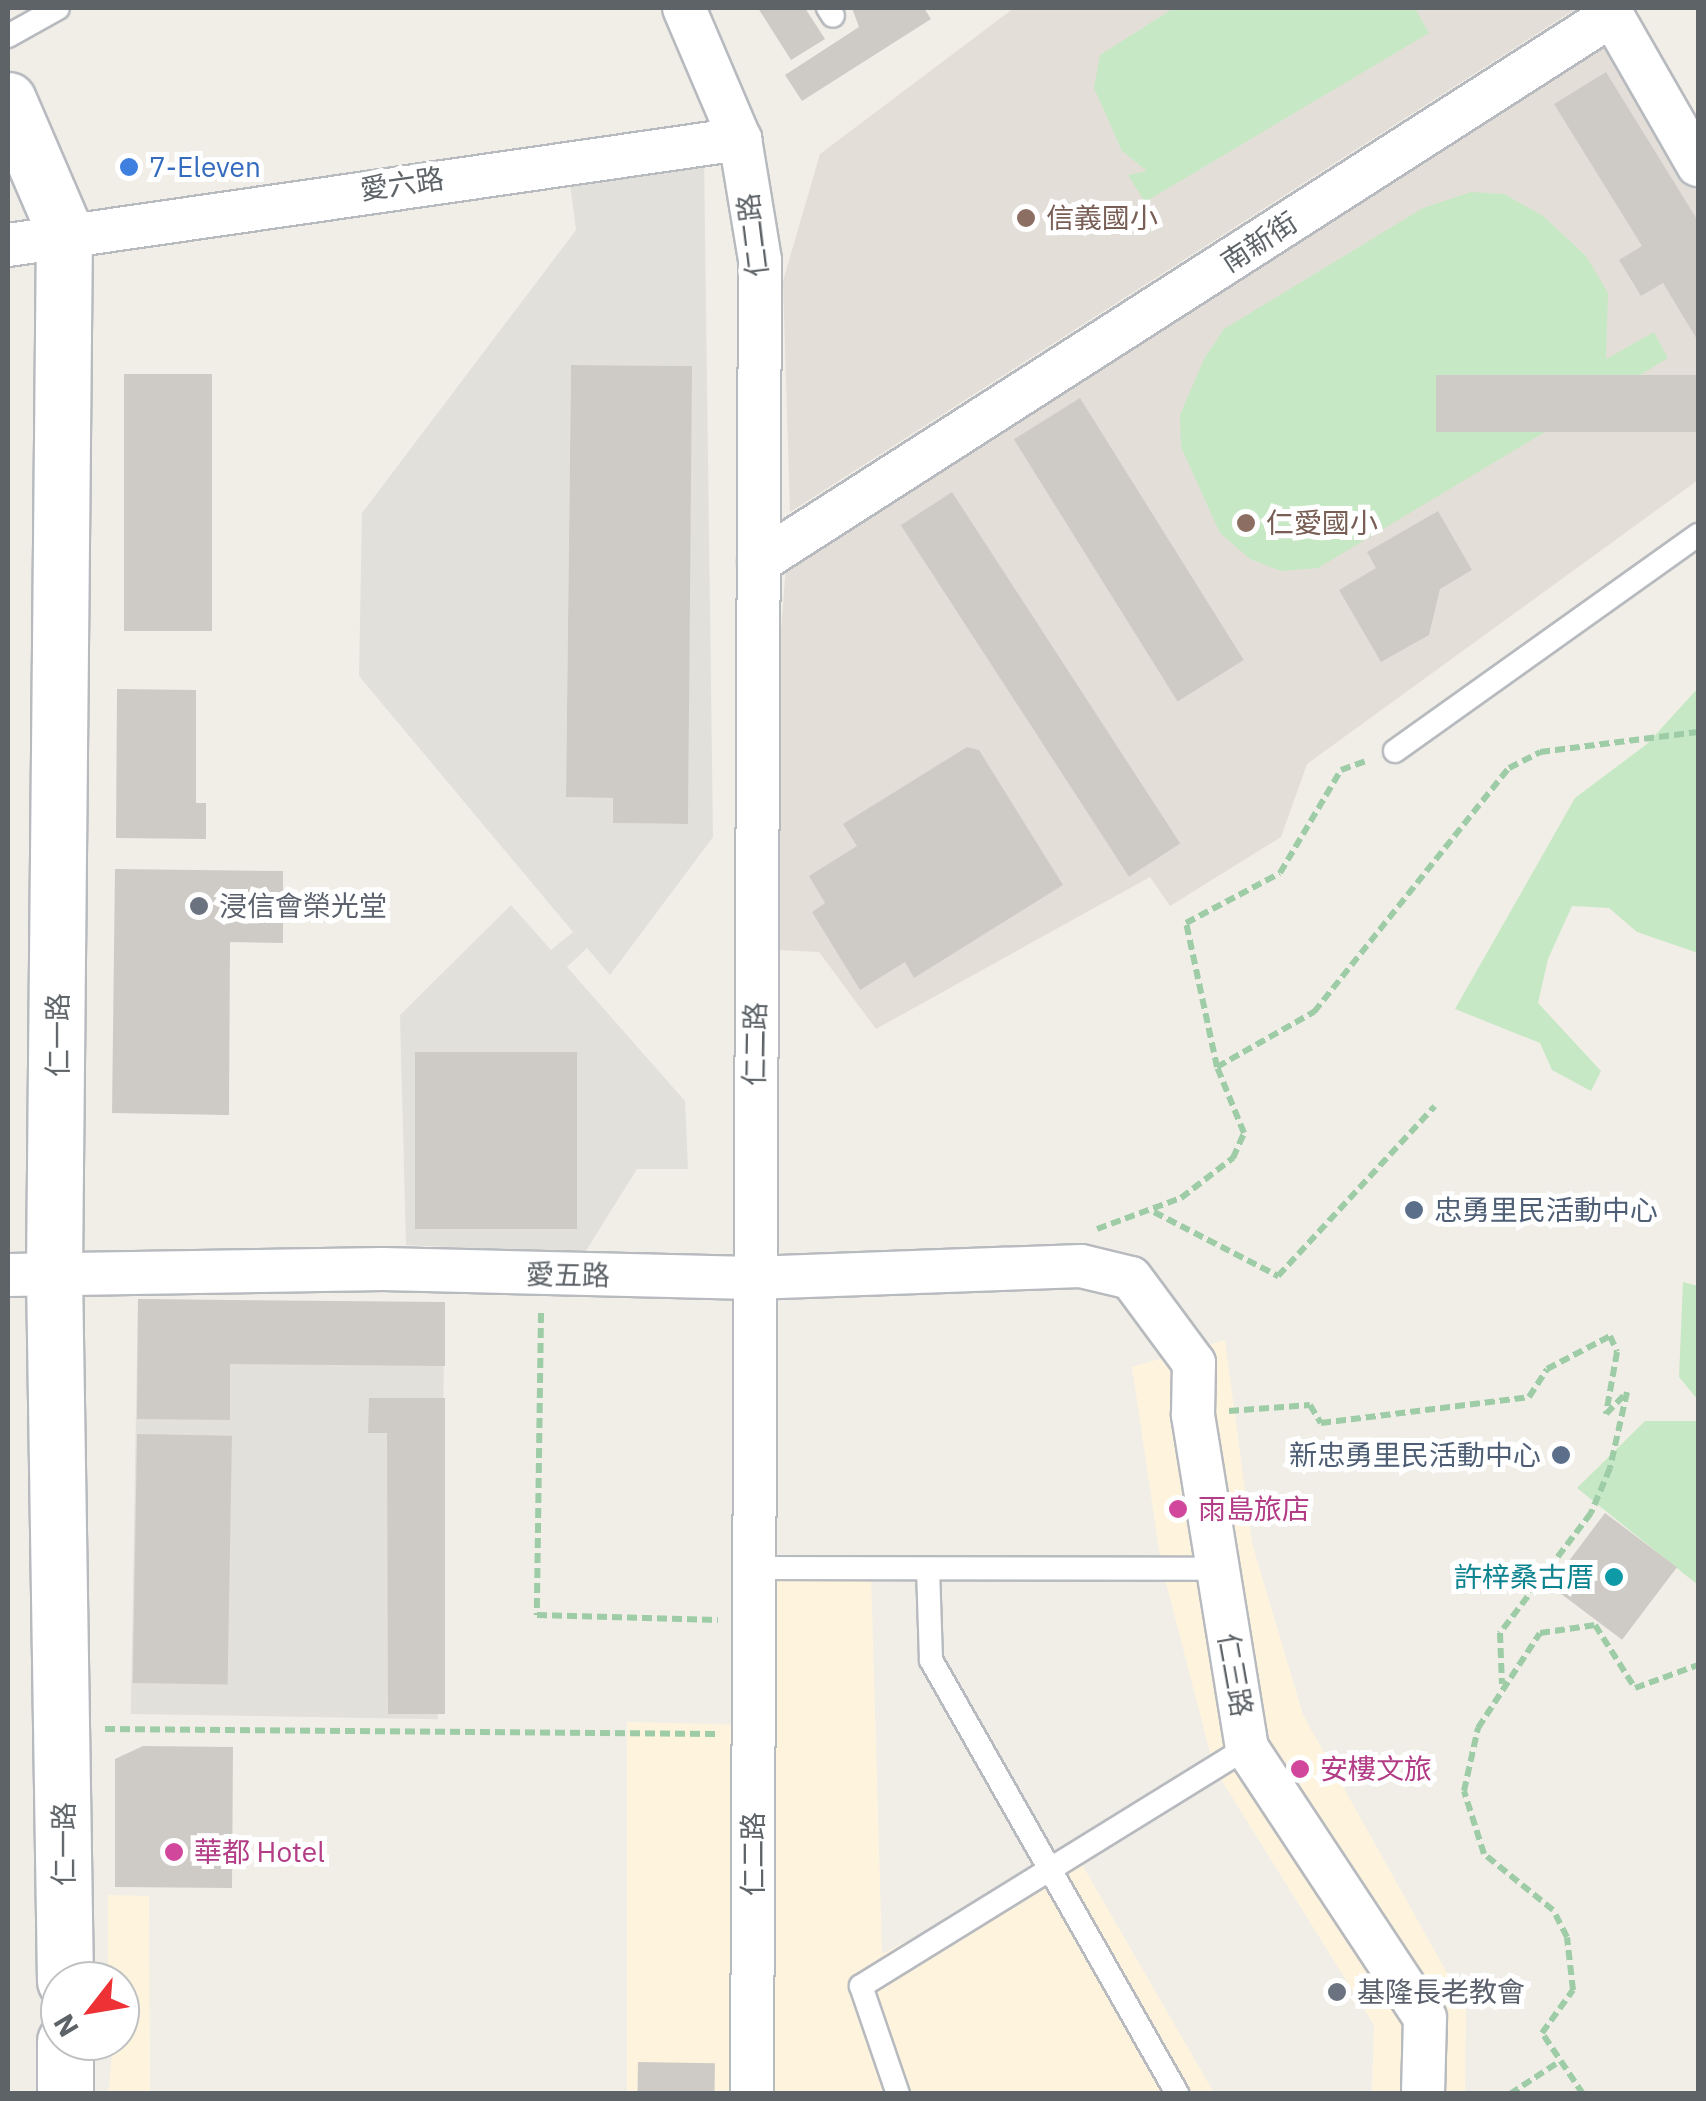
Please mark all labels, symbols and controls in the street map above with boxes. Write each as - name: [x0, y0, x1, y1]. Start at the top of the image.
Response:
- place label: 7-Eleven: [149, 150, 261, 184]
- marker: 7-Eleven: [118, 156, 140, 178]
- street label: 愛六路: [358, 162, 446, 206]
- street label: 仁二路: [731, 191, 775, 279]
- place label: 信義國小: [1046, 201, 1158, 235]
- street label: 南新街: [1215, 205, 1303, 279]
- marker: 信義國小: [1015, 207, 1037, 229]
- place label: 仁愛國小: [1266, 506, 1378, 540]
- marker: 仁愛國小: [1235, 512, 1257, 534]
- place label: 浸信會榮光堂: [219, 889, 387, 923]
- marker: 浸信會榮光堂: [188, 895, 210, 917]
- street label: 仁一路: [41, 993, 75, 1077]
- street label: 仁二路: [737, 1002, 773, 1086]
- place label: 忠勇里民活動中心: [1434, 1193, 1658, 1227]
- marker: 忠勇里民活動中心: [1403, 1199, 1425, 1221]
- street label: 愛五路: [526, 1257, 610, 1293]
- place label: 新忠勇里民活動中心: [1289, 1438, 1541, 1472]
- marker: 新忠勇里民活動中心: [1550, 1444, 1572, 1466]
- place label: 雨島旅店: [1198, 1492, 1310, 1526]
- marker: 雨島旅店: [1167, 1498, 1189, 1520]
- place label: 許梓桑古厝: [1454, 1560, 1594, 1594]
- marker: 許梓桑古厝: [1603, 1566, 1625, 1588]
- street label: 仁三路: [1211, 1631, 1259, 1719]
- place label: 安樓文旅: [1320, 1752, 1432, 1786]
- marker: 安樓文旅: [1289, 1758, 1311, 1780]
- street label: 仁一路: [47, 1802, 81, 1886]
- street label: 仁二路: [736, 1812, 770, 1896]
- place label: 華都 Hotel: [194, 1835, 325, 1869]
- marker: 華都 Hotel: [163, 1841, 185, 1863]
- north arrow: [40, 1961, 140, 2061]
- place label: 基隆長老教會: [1357, 1975, 1525, 2009]
- marker: 基隆長老教會: [1326, 1981, 1348, 2003]
- text: N: [44, 2007, 87, 2044]

